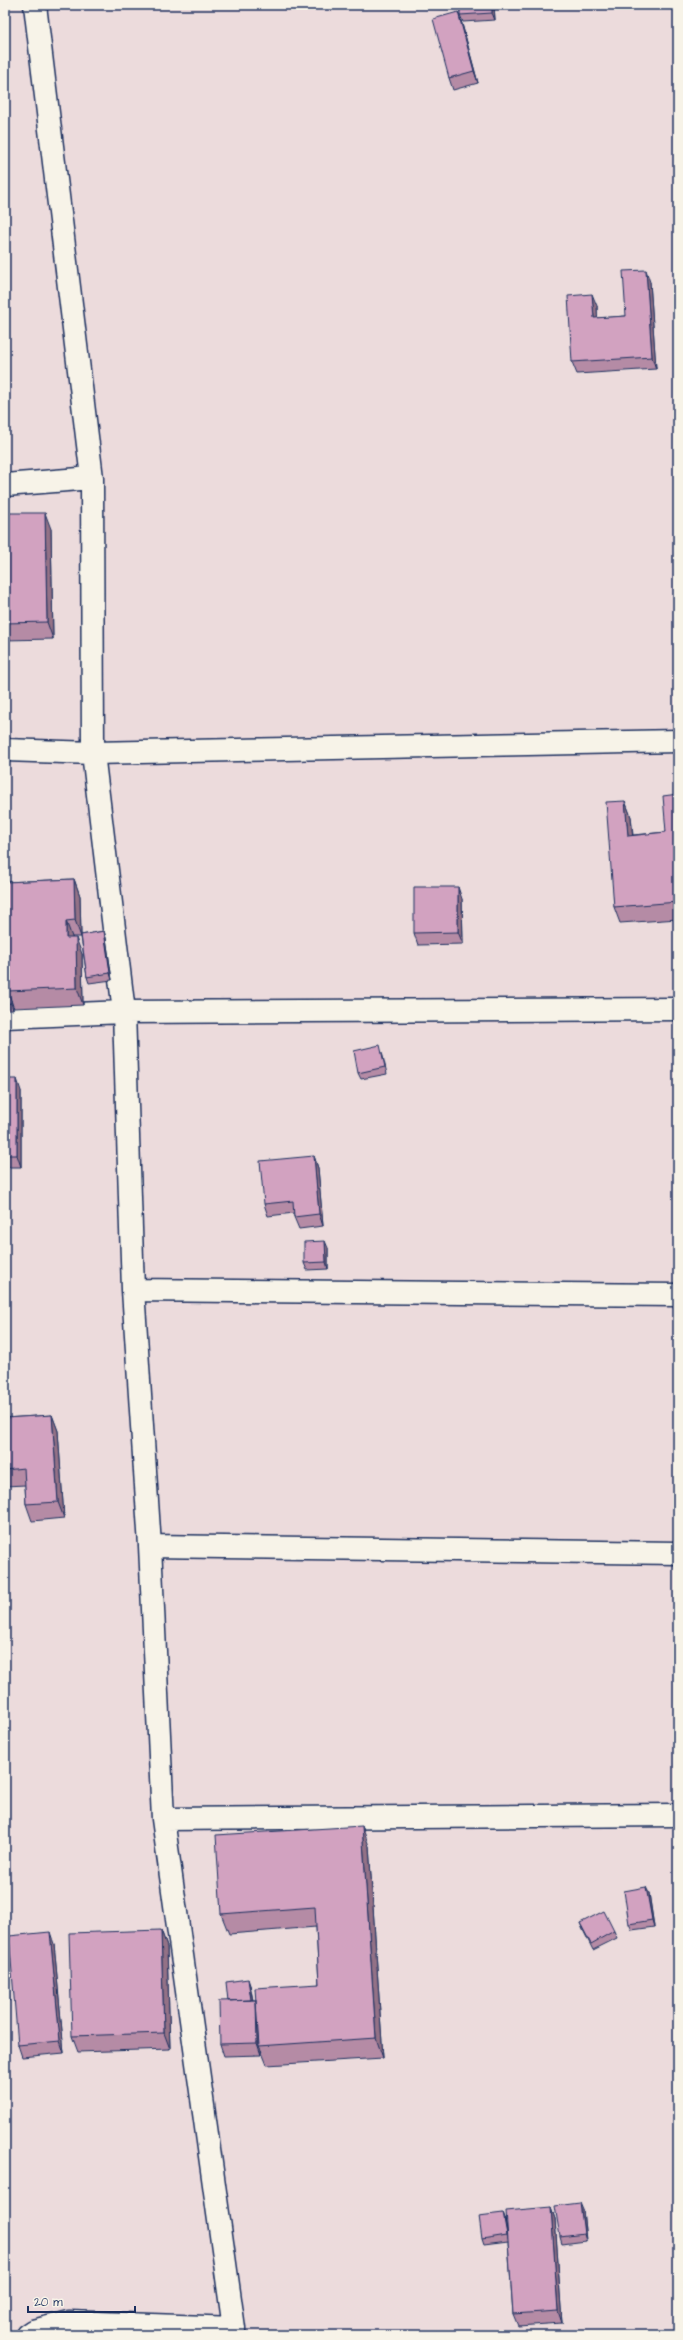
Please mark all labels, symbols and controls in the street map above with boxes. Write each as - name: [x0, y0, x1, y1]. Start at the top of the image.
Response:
- scale bar: [28, 2288, 135, 2314]
- text: 20 m: [34, 2294, 63, 2311]

